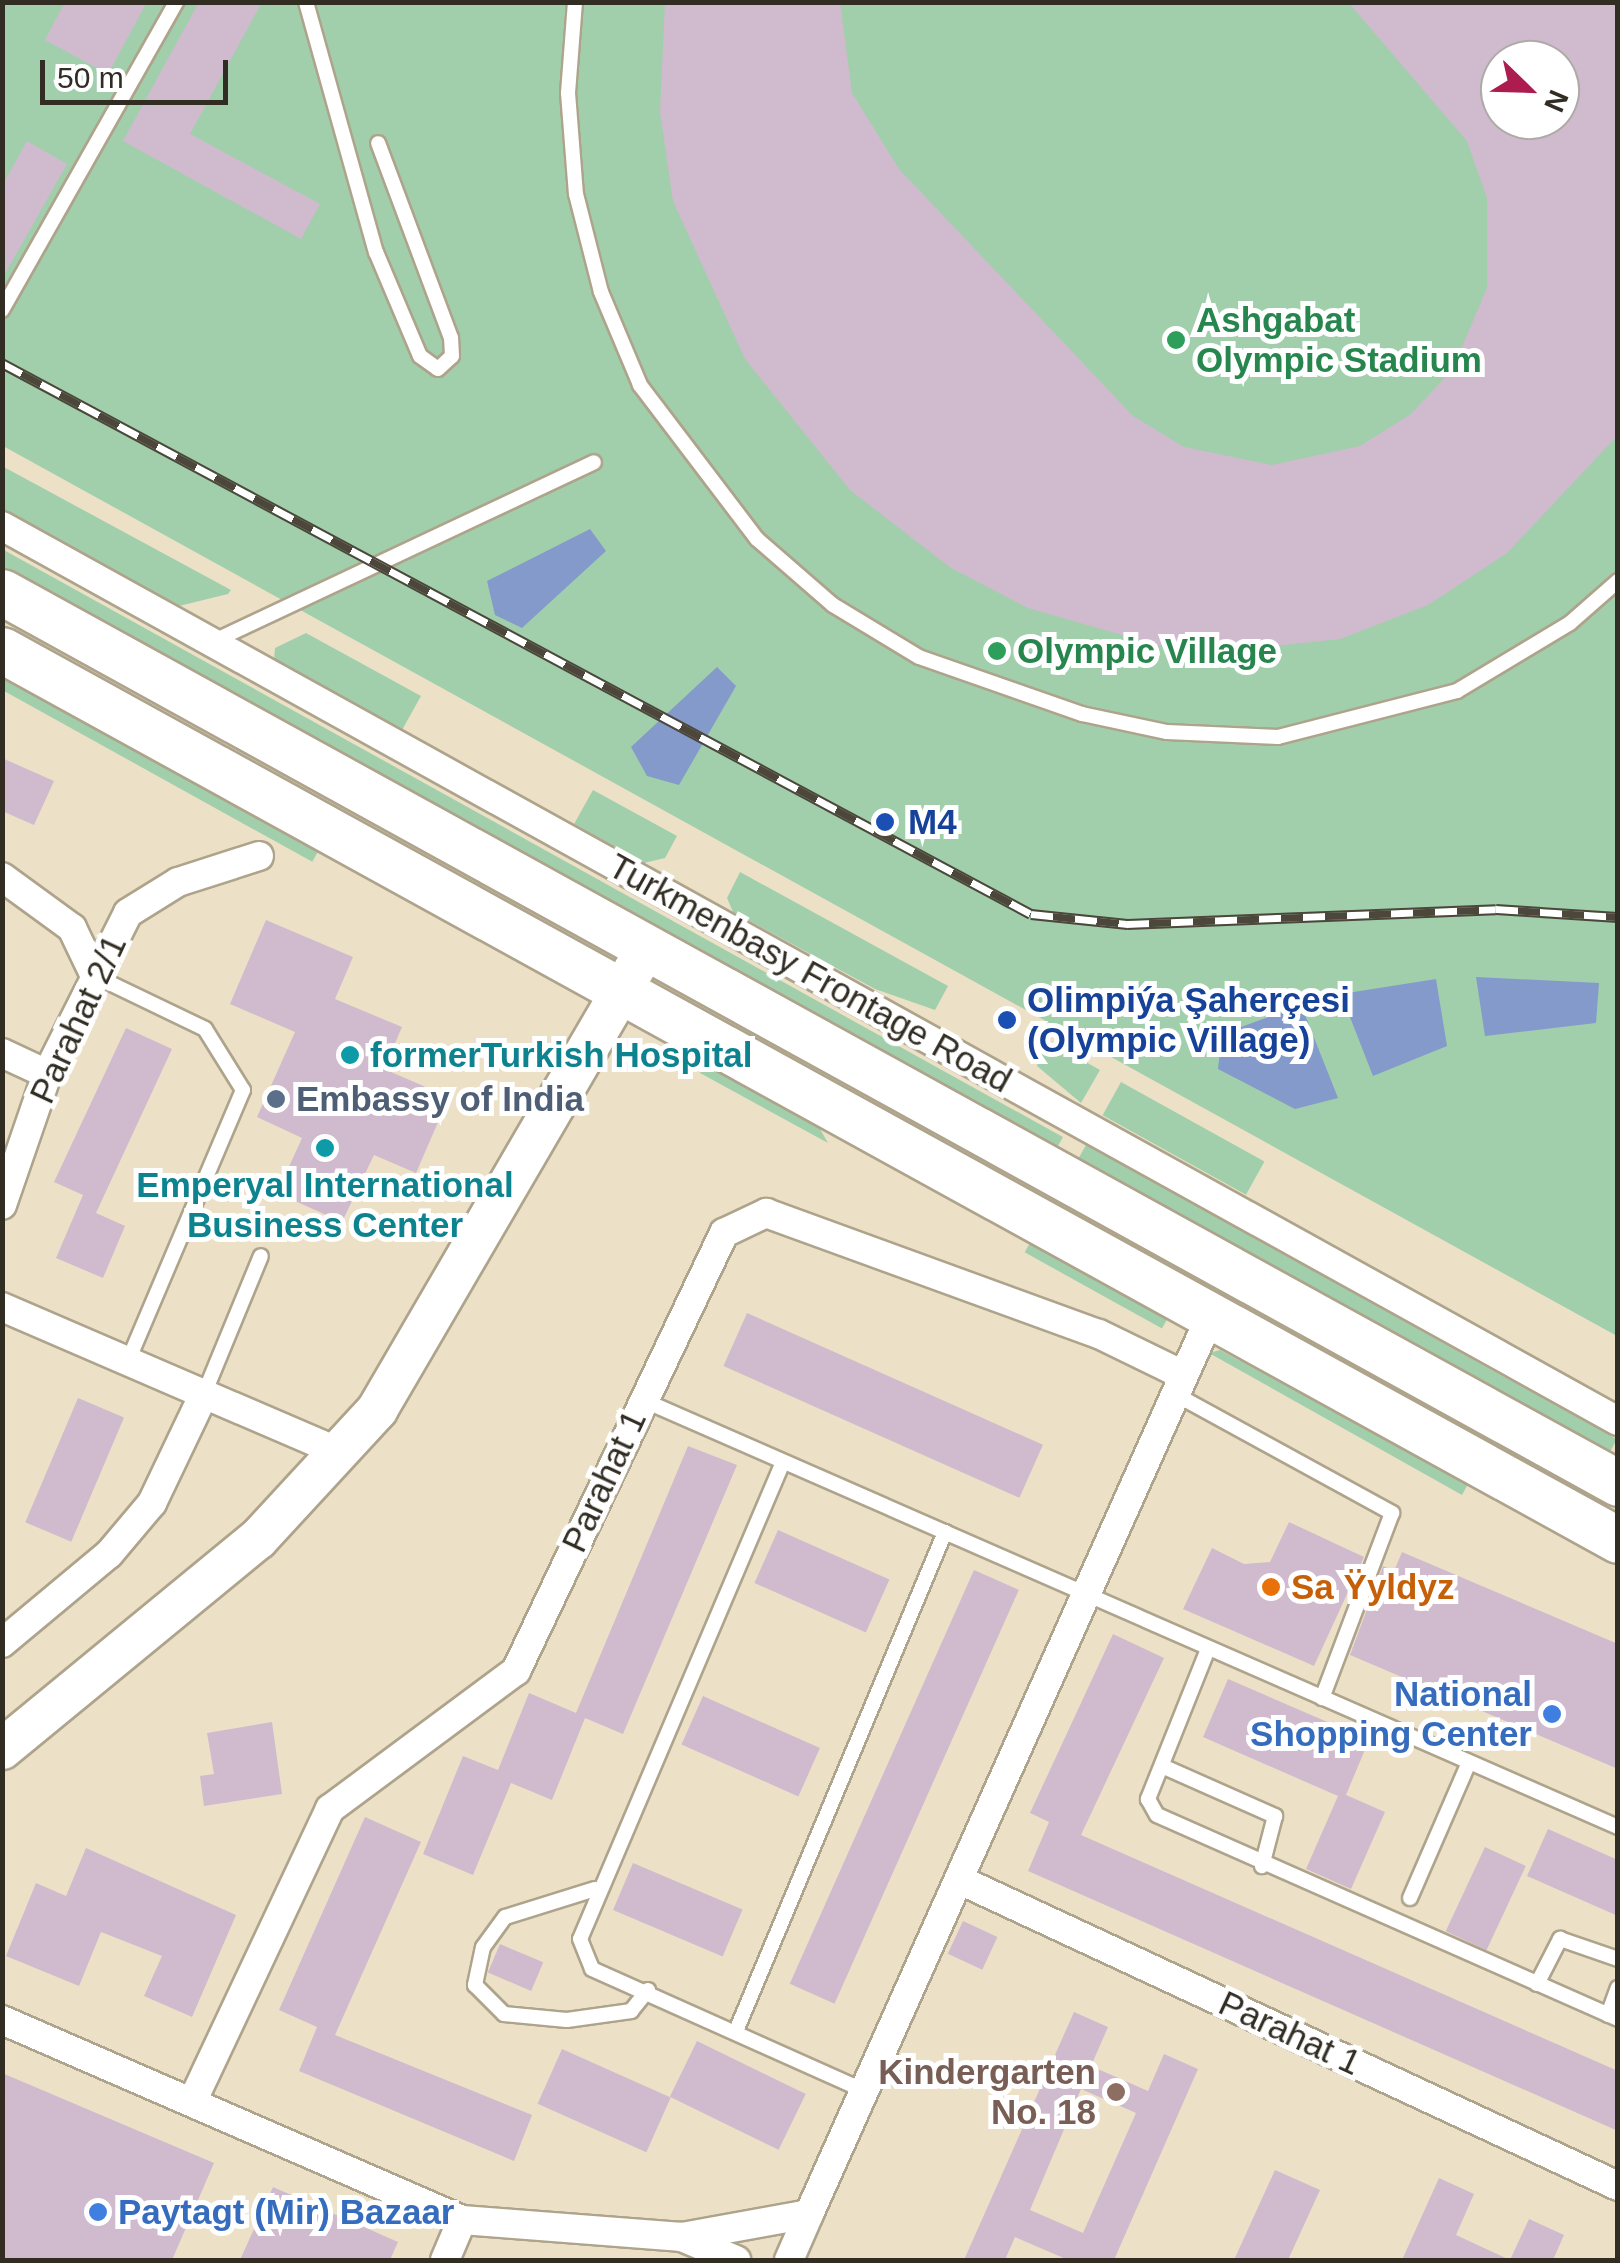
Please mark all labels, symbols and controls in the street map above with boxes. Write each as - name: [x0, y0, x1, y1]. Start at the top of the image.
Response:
- scale bar: [45, 40, 232, 102]
- north arrow: [1480, 40, 1580, 140]
- text: 50 m: [57, 61, 124, 94]
- text: N: [1538, 86, 1574, 116]
- place label: Ashgabat Olympic Stadium: [1196, 299, 1482, 381]
- marker: Ashgabat Olympic Stadium: [1165, 329, 1187, 351]
- place label: Olympic Village: [1017, 630, 1277, 672]
- marker: Olympic Village: [986, 640, 1008, 662]
- place label: M4: [908, 801, 957, 843]
- marker: M4: [872, 809, 898, 835]
- street label: Turkmenbasy Frontage Road: [601, 845, 1019, 1101]
- street label: Parahat 2/1: [21, 928, 135, 1110]
- place label: Olimpiýa Şaherçesi (Olympic Village): [1027, 979, 1350, 1061]
- marker: Olimpiýa Şaherçesi (Olympic Village): [996, 1009, 1018, 1031]
- place label: formerTurkish Hospital: [370, 1034, 752, 1076]
- marker: formerTurkish Hospital: [339, 1044, 361, 1066]
- place label: Embassy of India: [296, 1078, 584, 1120]
- marker: Embassy of India: [265, 1088, 287, 1110]
- marker: Emperyal International Business Center: [314, 1137, 336, 1159]
- place label: Emperyal International Business Center: [136, 1164, 514, 1246]
- street label: Parahat 1: [553, 1403, 655, 1559]
- place label: Sa Ÿyldyz: [1291, 1566, 1454, 1608]
- marker: Sa Ÿyldyz: [1260, 1576, 1282, 1598]
- place label: National Shopping Center: [1250, 1673, 1532, 1755]
- marker: National Shopping Center: [1541, 1703, 1563, 1725]
- street label: Parahat 1: [1212, 1982, 1368, 2084]
- place label: Kindergarten No. 18: [878, 2051, 1096, 2133]
- marker: Kindergarten No. 18: [1105, 2081, 1127, 2103]
- place label: Paytagt (Mir) Bazaar: [118, 2191, 454, 2233]
- marker: Paytagt (Mir) Bazaar: [87, 2201, 109, 2223]

